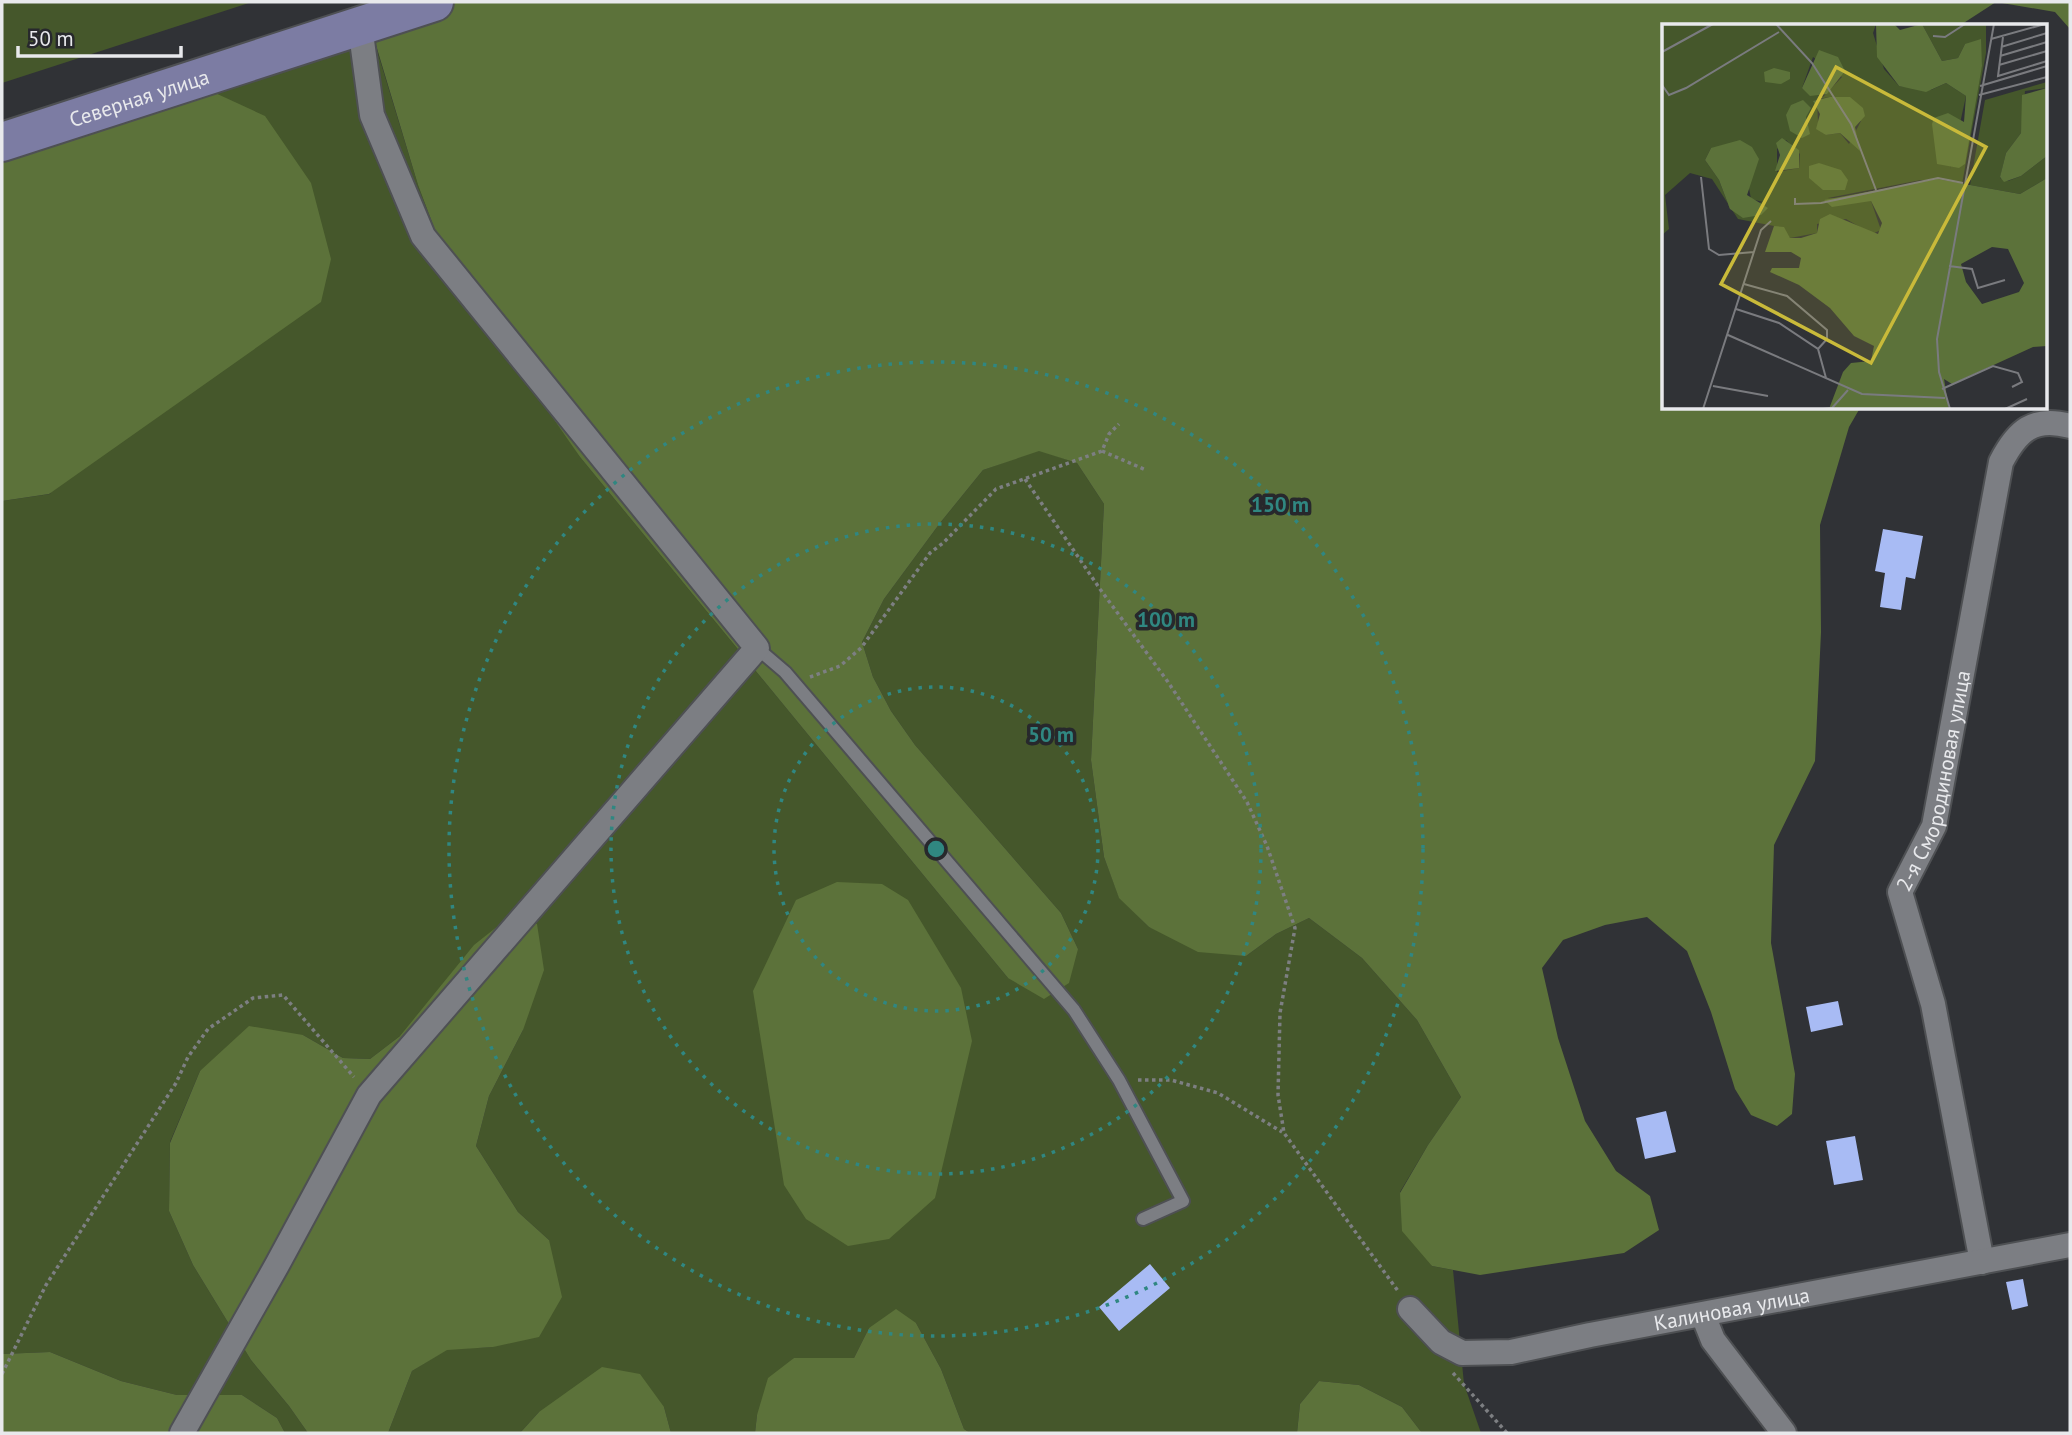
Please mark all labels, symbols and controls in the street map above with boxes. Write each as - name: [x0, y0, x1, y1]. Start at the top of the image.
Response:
- scale bar: [18, 14, 180, 58]
- inset map: [1662, 24, 2048, 410]
- text: 50 m: [28, 25, 74, 52]
- street label: Северная улица: [66, 62, 212, 133]
- text: 150 m: [1251, 491, 1309, 518]
- text: 100 m: [1137, 606, 1195, 633]
- street label: 2-я Смородиновая улица: [1889, 668, 1976, 896]
- text: 50 m: [1028, 721, 1074, 748]
- centre of rings: [924, 837, 948, 861]
- street label: Калиновая улица: [1652, 1281, 1812, 1336]

